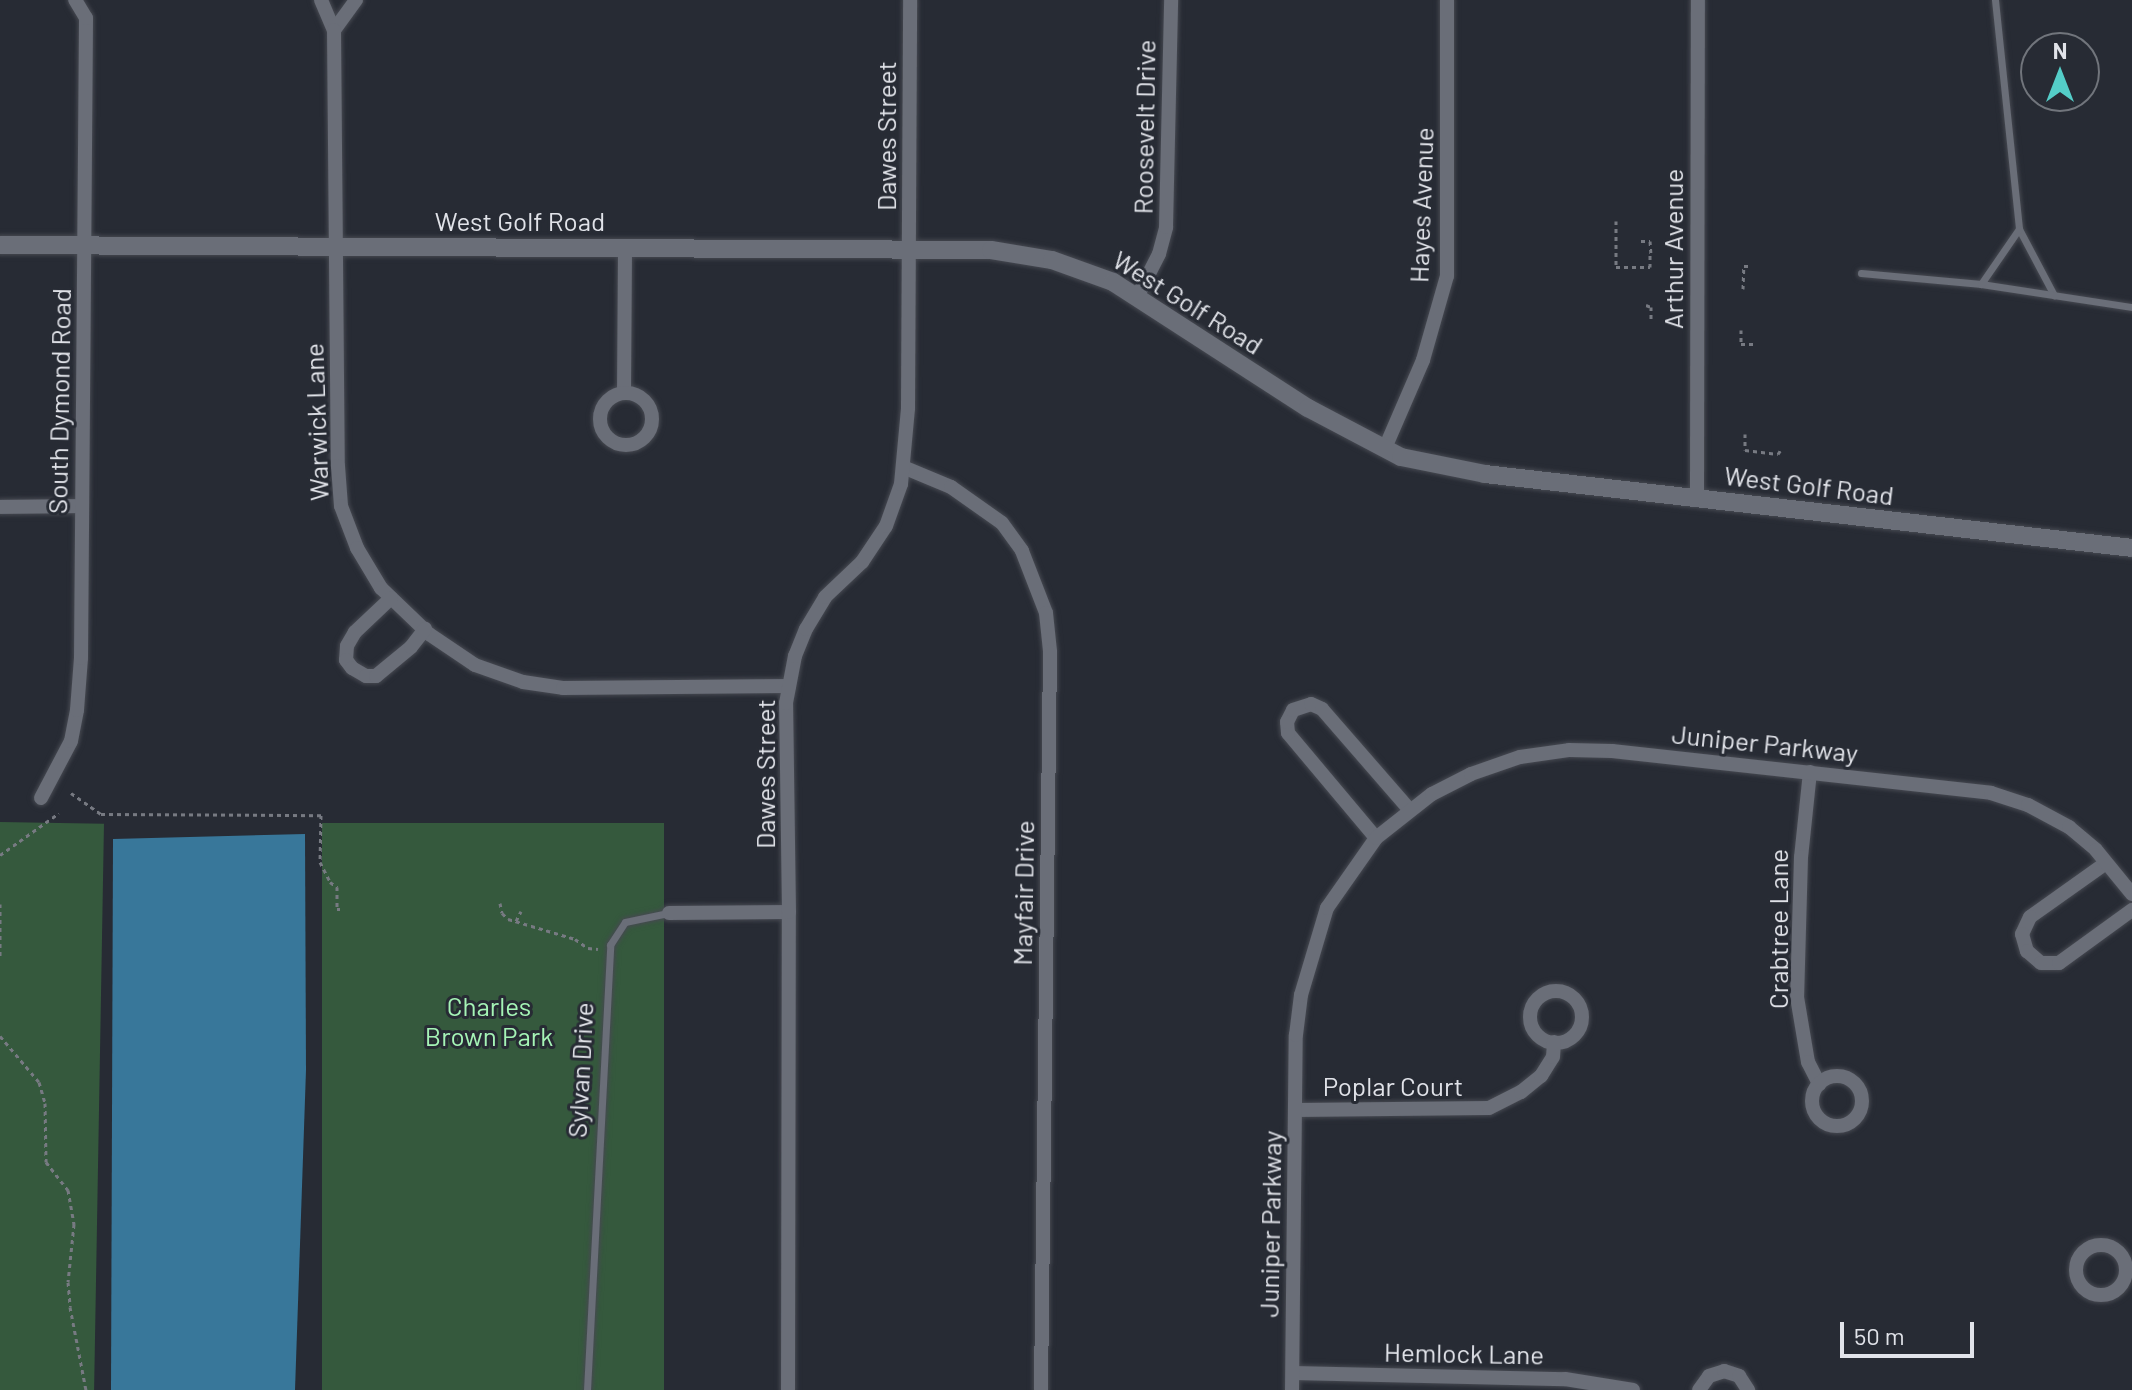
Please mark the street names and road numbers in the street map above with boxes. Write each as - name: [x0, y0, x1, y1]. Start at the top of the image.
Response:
- street label: Roosevelt Drive: [1127, 39, 1161, 215]
- street label: Dawes Street: [870, 61, 902, 211]
- street label: Hayes Avenue: [1403, 127, 1439, 283]
- street label: Arthur Avenue: [1657, 169, 1689, 329]
- street label: West Golf Road: [435, 205, 605, 237]
- street label: West Golf Road: [1108, 244, 1268, 360]
- street label: South Dymond Road: [41, 288, 77, 514]
- street label: Warwick Lane: [298, 343, 334, 501]
- street label: West Golf Road: [1723, 459, 1895, 511]
- street label: Dawes Street: [749, 699, 781, 849]
- street label: Juniper Parkway: [1670, 718, 1860, 768]
- street label: Mayfair Drive: [1006, 820, 1040, 966]
- street label: Crabtree Lane: [1762, 849, 1794, 1009]
- street label: Sylvan Drive: [561, 1001, 599, 1139]
- street label: Poplar Court: [1323, 1070, 1463, 1102]
- street label: Juniper Parkway: [1253, 1130, 1287, 1318]
- street label: Hemlock Lane: [1384, 1336, 1544, 1370]

